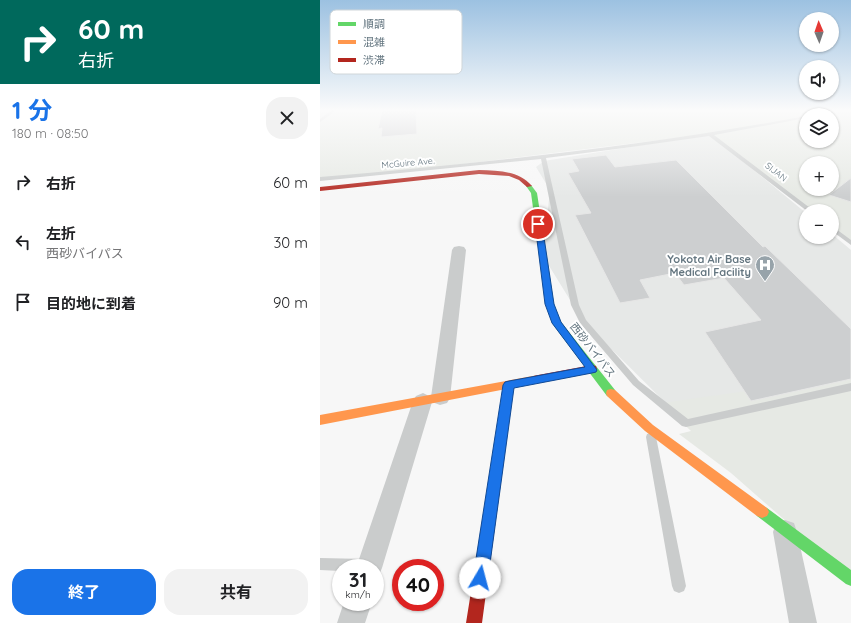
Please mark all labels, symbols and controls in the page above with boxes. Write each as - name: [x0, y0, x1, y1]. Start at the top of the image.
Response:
- legend: [330, 10, 462, 74]
- text: 60 m: [78, 11, 144, 46]
- north arrow: [799, 12, 839, 52]
- map controls: [799, 12, 839, 244]
- icon: right: [12, 16, 64, 68]
- text: 順調: [363, 17, 385, 31]
- text: 混雑: [363, 35, 385, 49]
- text: 右折: [78, 49, 114, 72]
- text: 渋滞: [363, 53, 385, 67]
- button: sound: [799, 60, 839, 100]
- text: 1 分: [12, 95, 52, 125]
- button: close: [266, 97, 308, 139]
- button: layers: [799, 108, 839, 148]
- text: 180 m · 08:50: [12, 125, 89, 141]
- street label: McGuire Ave.: [381, 155, 435, 170]
- button: +: [799, 156, 839, 196]
- street label: SIJAN: [763, 160, 789, 184]
- icon: right: [12, 171, 34, 193]
- text: 60 m: [273, 173, 308, 192]
- text: 右折: [46, 174, 76, 193]
- button: −: [799, 204, 839, 244]
- pin: [521, 207, 555, 241]
- icon: arrive: [527, 213, 549, 235]
- text: 左折: [46, 224, 76, 243]
- icon: left: [12, 231, 34, 253]
- text: 30 m: [273, 233, 308, 252]
- text: 西砂バイパス: [46, 245, 124, 261]
- place label: Yokota Air Base Medical Facility: [667, 252, 751, 279]
- hospital icon: Yokota Air Base Medical Facility: [754, 254, 776, 282]
- icon: arrive: [12, 291, 34, 313]
- text: 90 m: [273, 293, 308, 312]
- text: 目的地に到着: [46, 294, 136, 313]
- street label: 西砂バイパス: [567, 320, 619, 380]
- position arrow: [459, 557, 501, 599]
- speed limit sign: 40: [392, 559, 444, 611]
- text: 31: [349, 567, 367, 592]
- button: 終了: [12, 569, 156, 615]
- button: 共有: [164, 569, 308, 615]
- text: km/h: [345, 588, 371, 601]

